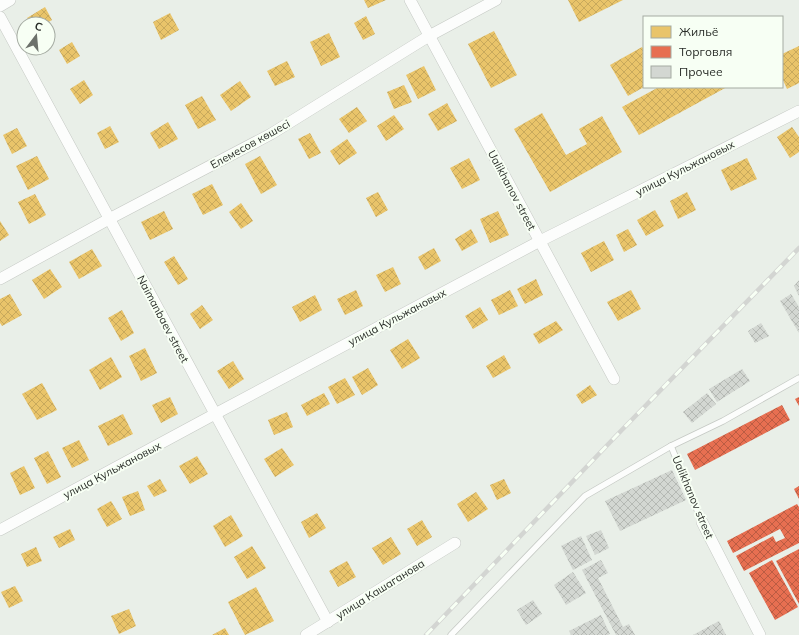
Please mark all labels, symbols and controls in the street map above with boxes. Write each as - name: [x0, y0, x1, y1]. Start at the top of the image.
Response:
- north arrow: [16, 16, 56, 56]
- legend: [643, 16, 783, 88]
- text: С: [33, 19, 45, 34]
- text: Жильё: [679, 24, 719, 39]
- text: Торговля: [679, 44, 732, 59]
- text: Прочее: [679, 64, 723, 79]
- street label: Елемесов көшесі: [208, 116, 292, 172]
- street label: улица Кульжановых: [633, 137, 737, 199]
- street label: Ualikhanov street: [485, 147, 539, 233]
- street label: Naimanbaev street: [134, 273, 192, 365]
- street label: улица Кульжановых: [346, 285, 448, 349]
- street label: улица Кульжановых: [61, 438, 163, 502]
- street label: Ualikhanov street: [669, 453, 717, 541]
- street label: улица Кашаганова: [333, 556, 427, 622]

